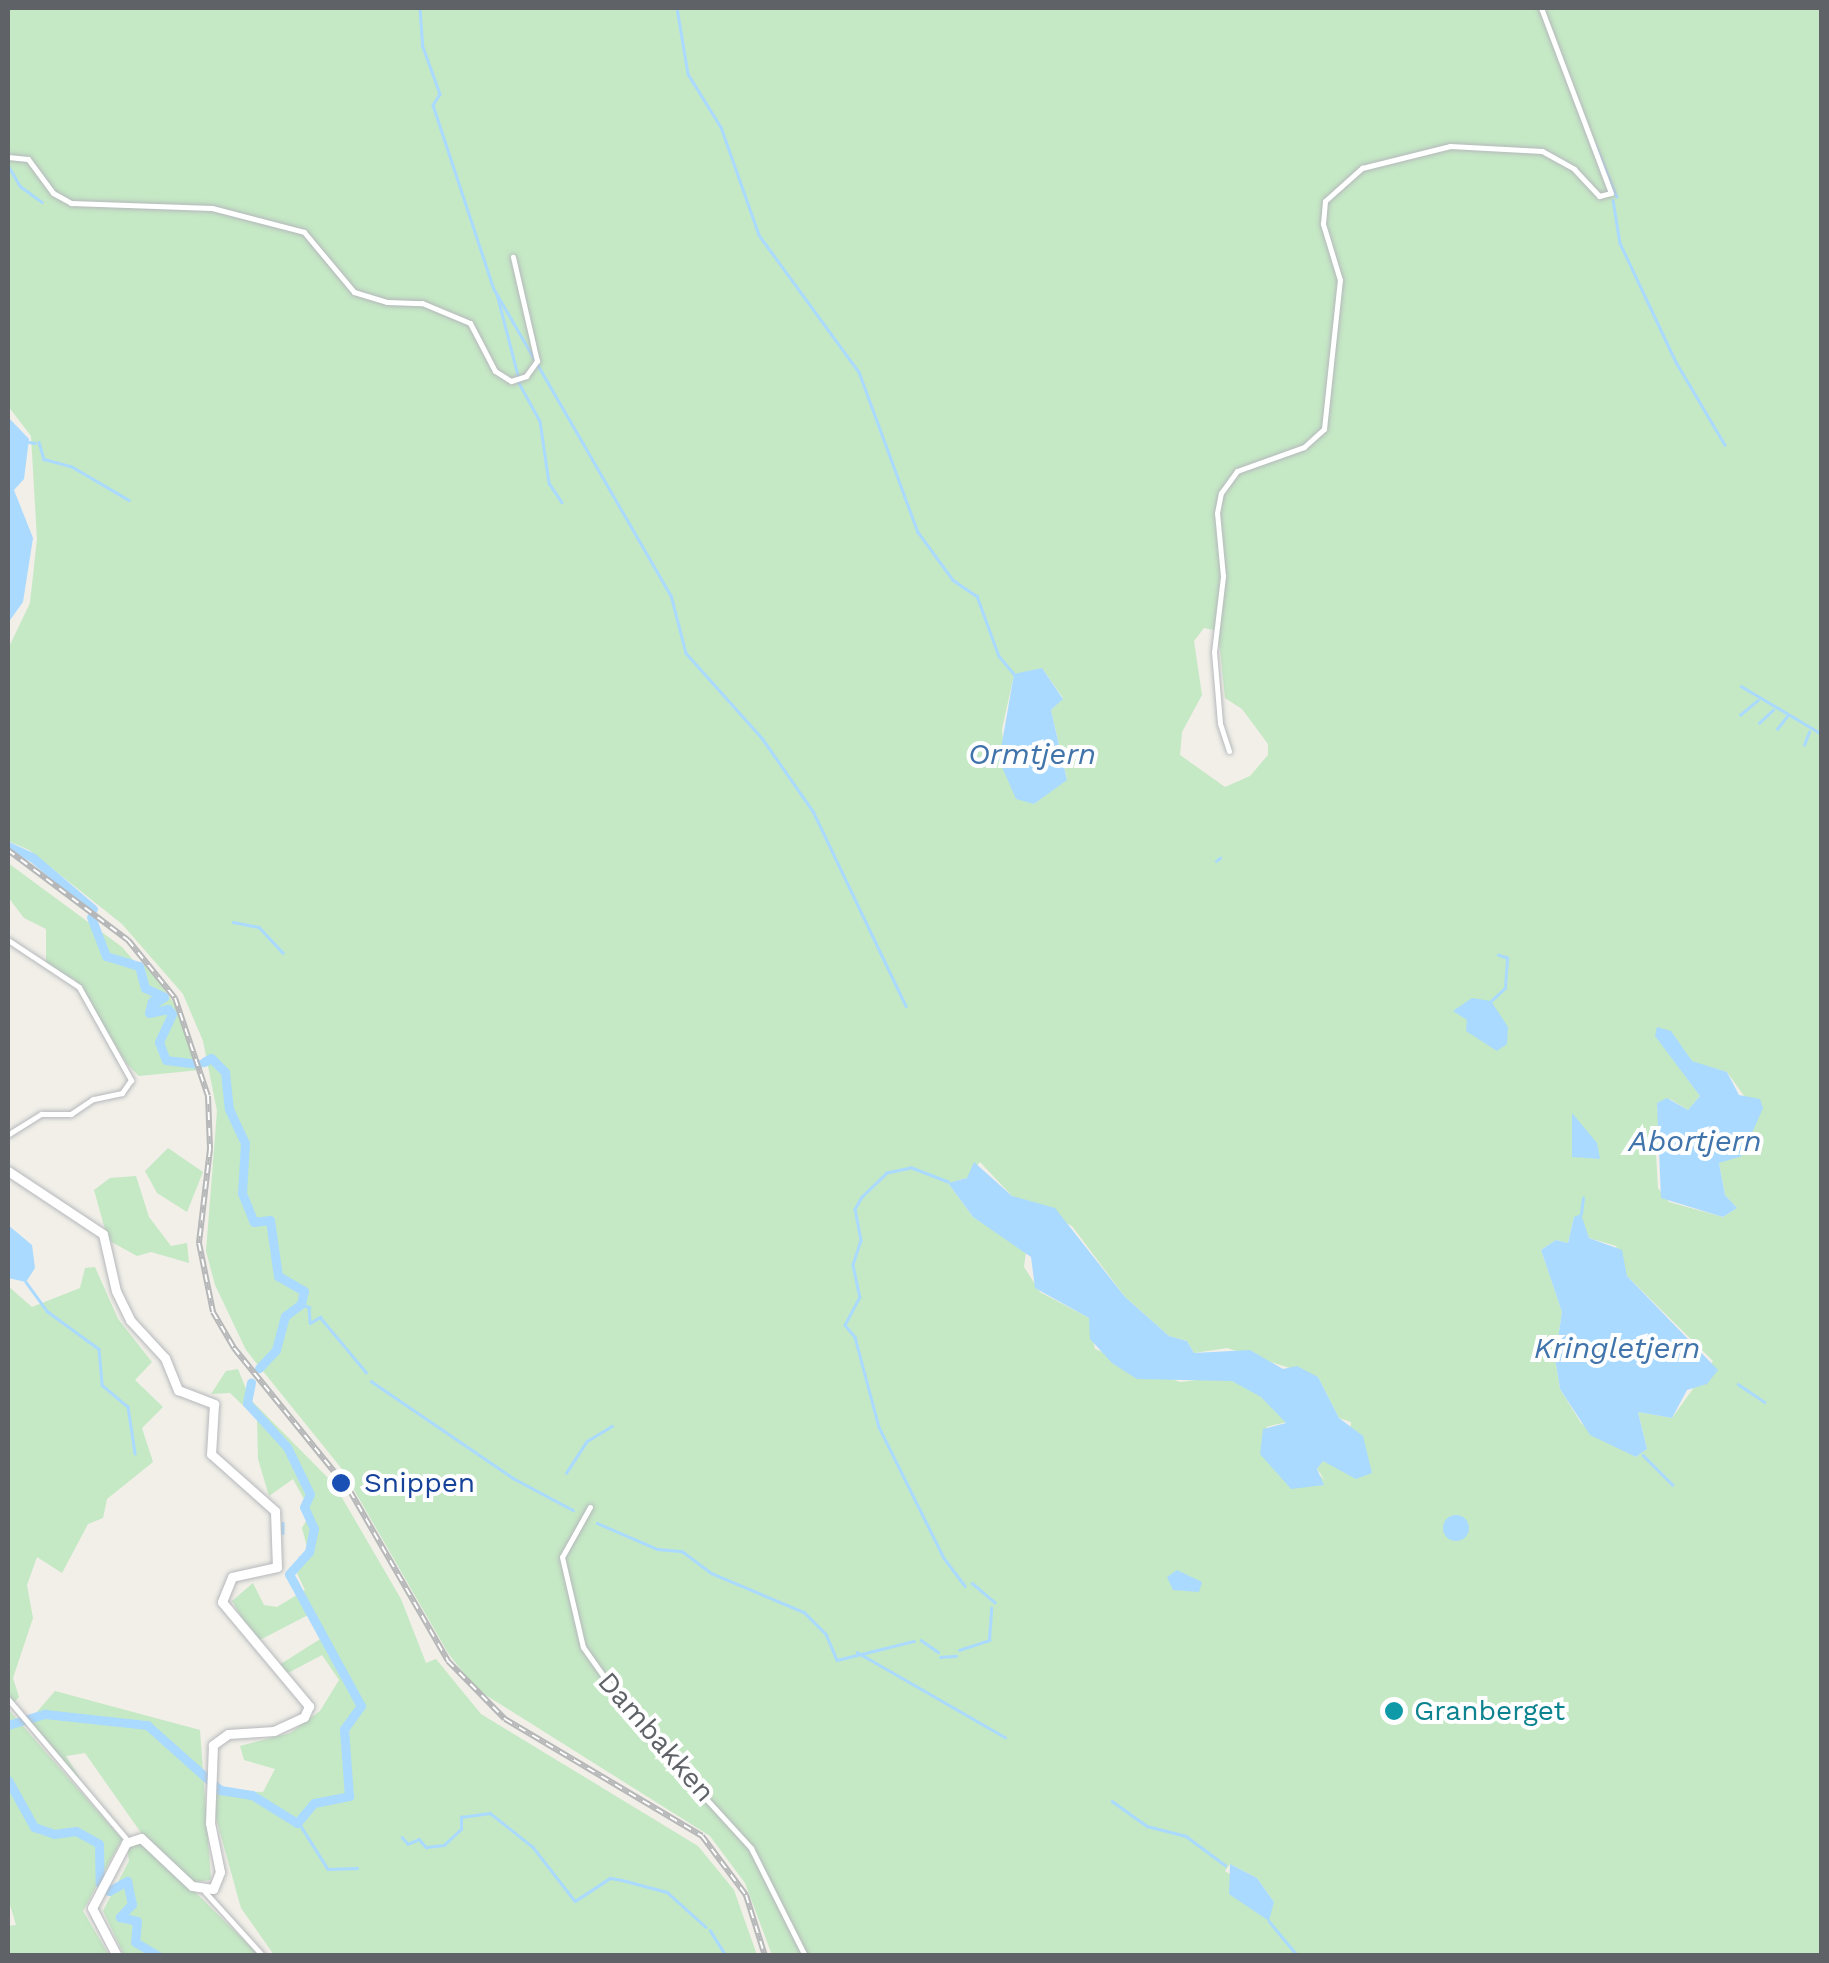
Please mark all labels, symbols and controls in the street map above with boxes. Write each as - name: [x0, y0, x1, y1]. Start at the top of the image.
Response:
- water label: Ormtjern: [968, 736, 1096, 772]
- water label: Abortjern: [1629, 1123, 1761, 1159]
- water label: Kringletjern: [1534, 1330, 1700, 1366]
- place label: Snippen: [364, 1466, 475, 1500]
- marker: Snippen: [328, 1470, 354, 1496]
- street label: Dambakken: [591, 1665, 721, 1809]
- place label: Granberget: [1414, 1694, 1565, 1728]
- marker: Granberget: [1383, 1700, 1405, 1722]

